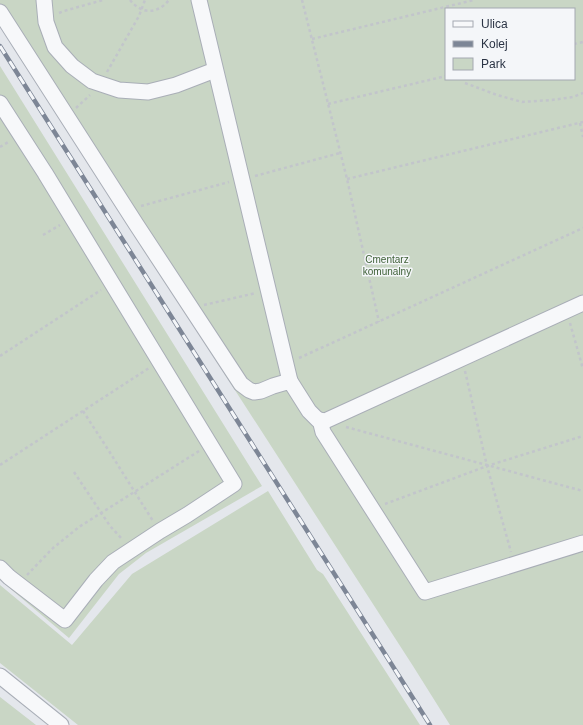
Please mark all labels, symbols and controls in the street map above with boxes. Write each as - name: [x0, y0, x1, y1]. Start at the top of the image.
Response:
- legend: [445, 8, 575, 80]
- text: Ulica: [481, 17, 508, 31]
- text: Kolej: [481, 37, 508, 51]
- text: Park: [481, 57, 507, 71]
- park label: Cmentarz komunalny: [363, 254, 411, 277]

